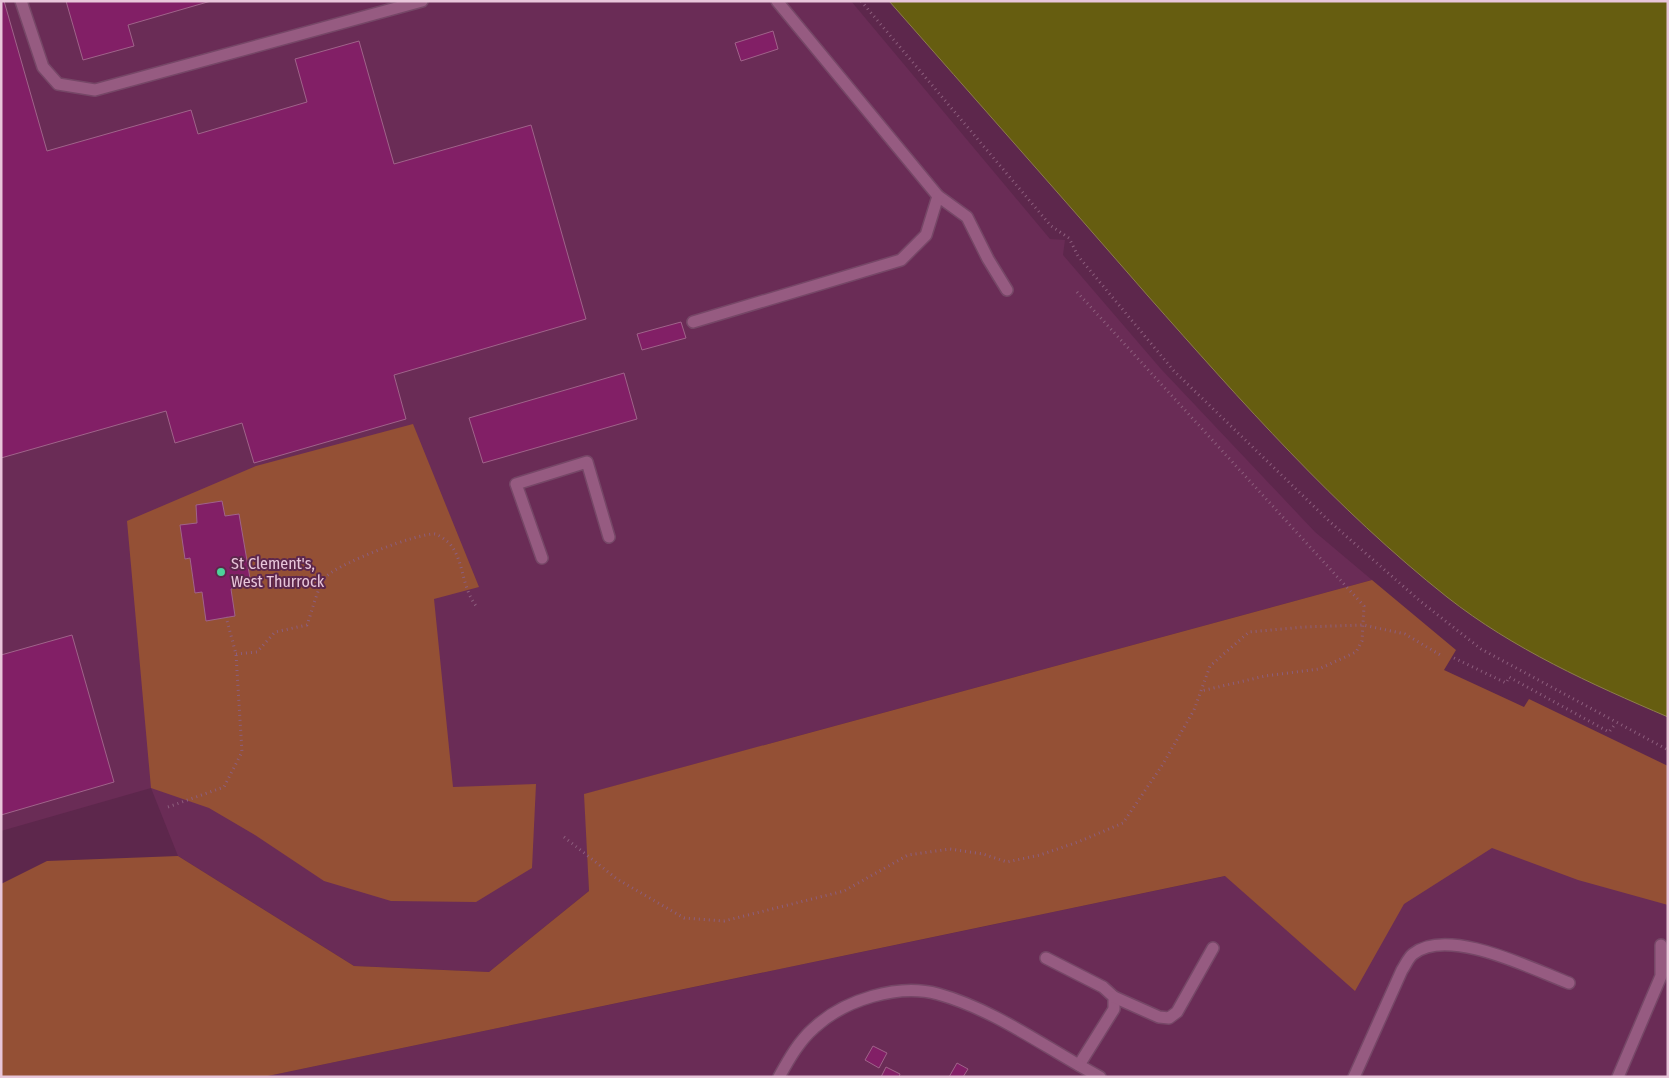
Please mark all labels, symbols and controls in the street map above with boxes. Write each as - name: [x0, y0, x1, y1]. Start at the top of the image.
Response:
- place label: St Clement's, West Thurrock: [231, 554, 325, 591]
- marker: St Clement's, West Thurrock: [215, 566, 227, 578]

